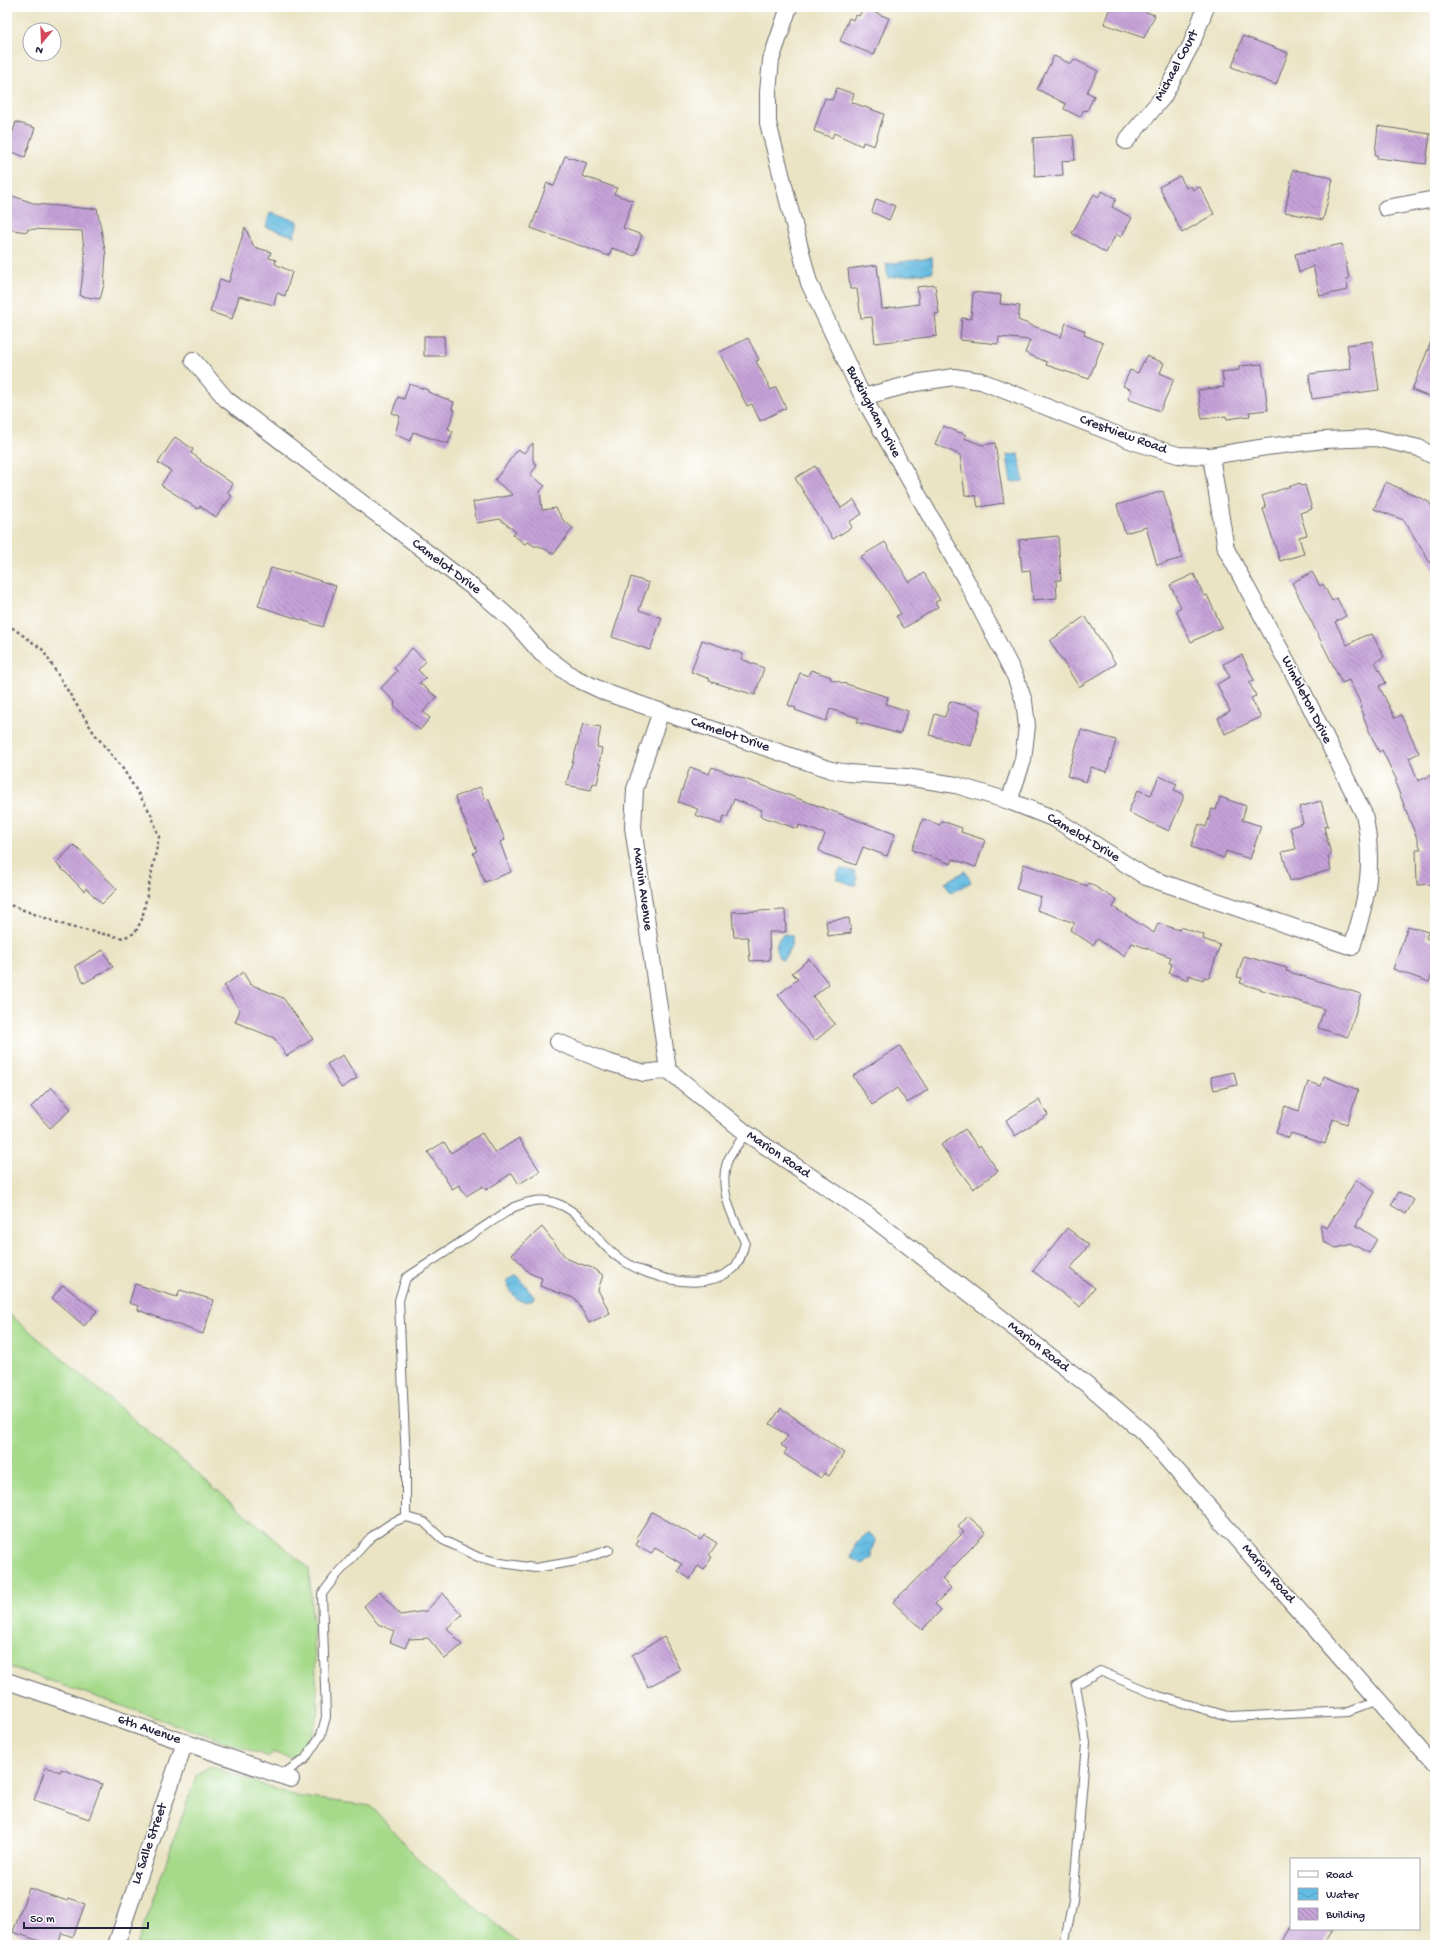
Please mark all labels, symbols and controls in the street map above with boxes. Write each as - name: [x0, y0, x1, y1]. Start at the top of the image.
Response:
- north arrow: [22, 22, 62, 62]
- street label: Michael Court: [1151, 26, 1204, 105]
- text: N: [34, 43, 45, 56]
- street label: Buckingham Drive: [841, 362, 905, 461]
- street label: Crestview Road: [1077, 411, 1171, 459]
- street label: Camelot Drive: [408, 535, 485, 599]
- street label: Wimbleton Drive: [1277, 653, 1336, 747]
- street label: Camelot Drive: [688, 714, 772, 757]
- street label: Camelot Drive: [1043, 809, 1123, 867]
- street label: Marvin Avenue: [628, 846, 656, 932]
- street label: Marion Road: [743, 1127, 815, 1184]
- street label: Marion Road: [1004, 1318, 1074, 1377]
- street label: Marion Road: [1238, 1541, 1300, 1609]
- street label: 6th Avenue: [115, 1711, 184, 1749]
- street label: La Salle Street: [128, 1800, 172, 1887]
- legend: [1290, 1858, 1420, 1930]
- text: Road: [1326, 1869, 1353, 1883]
- text: Water: [1326, 1889, 1360, 1903]
- scale bar: [24, 1904, 148, 1930]
- text: Building: [1325, 1909, 1365, 1923]
- text: 50 m: [30, 1913, 55, 1927]

